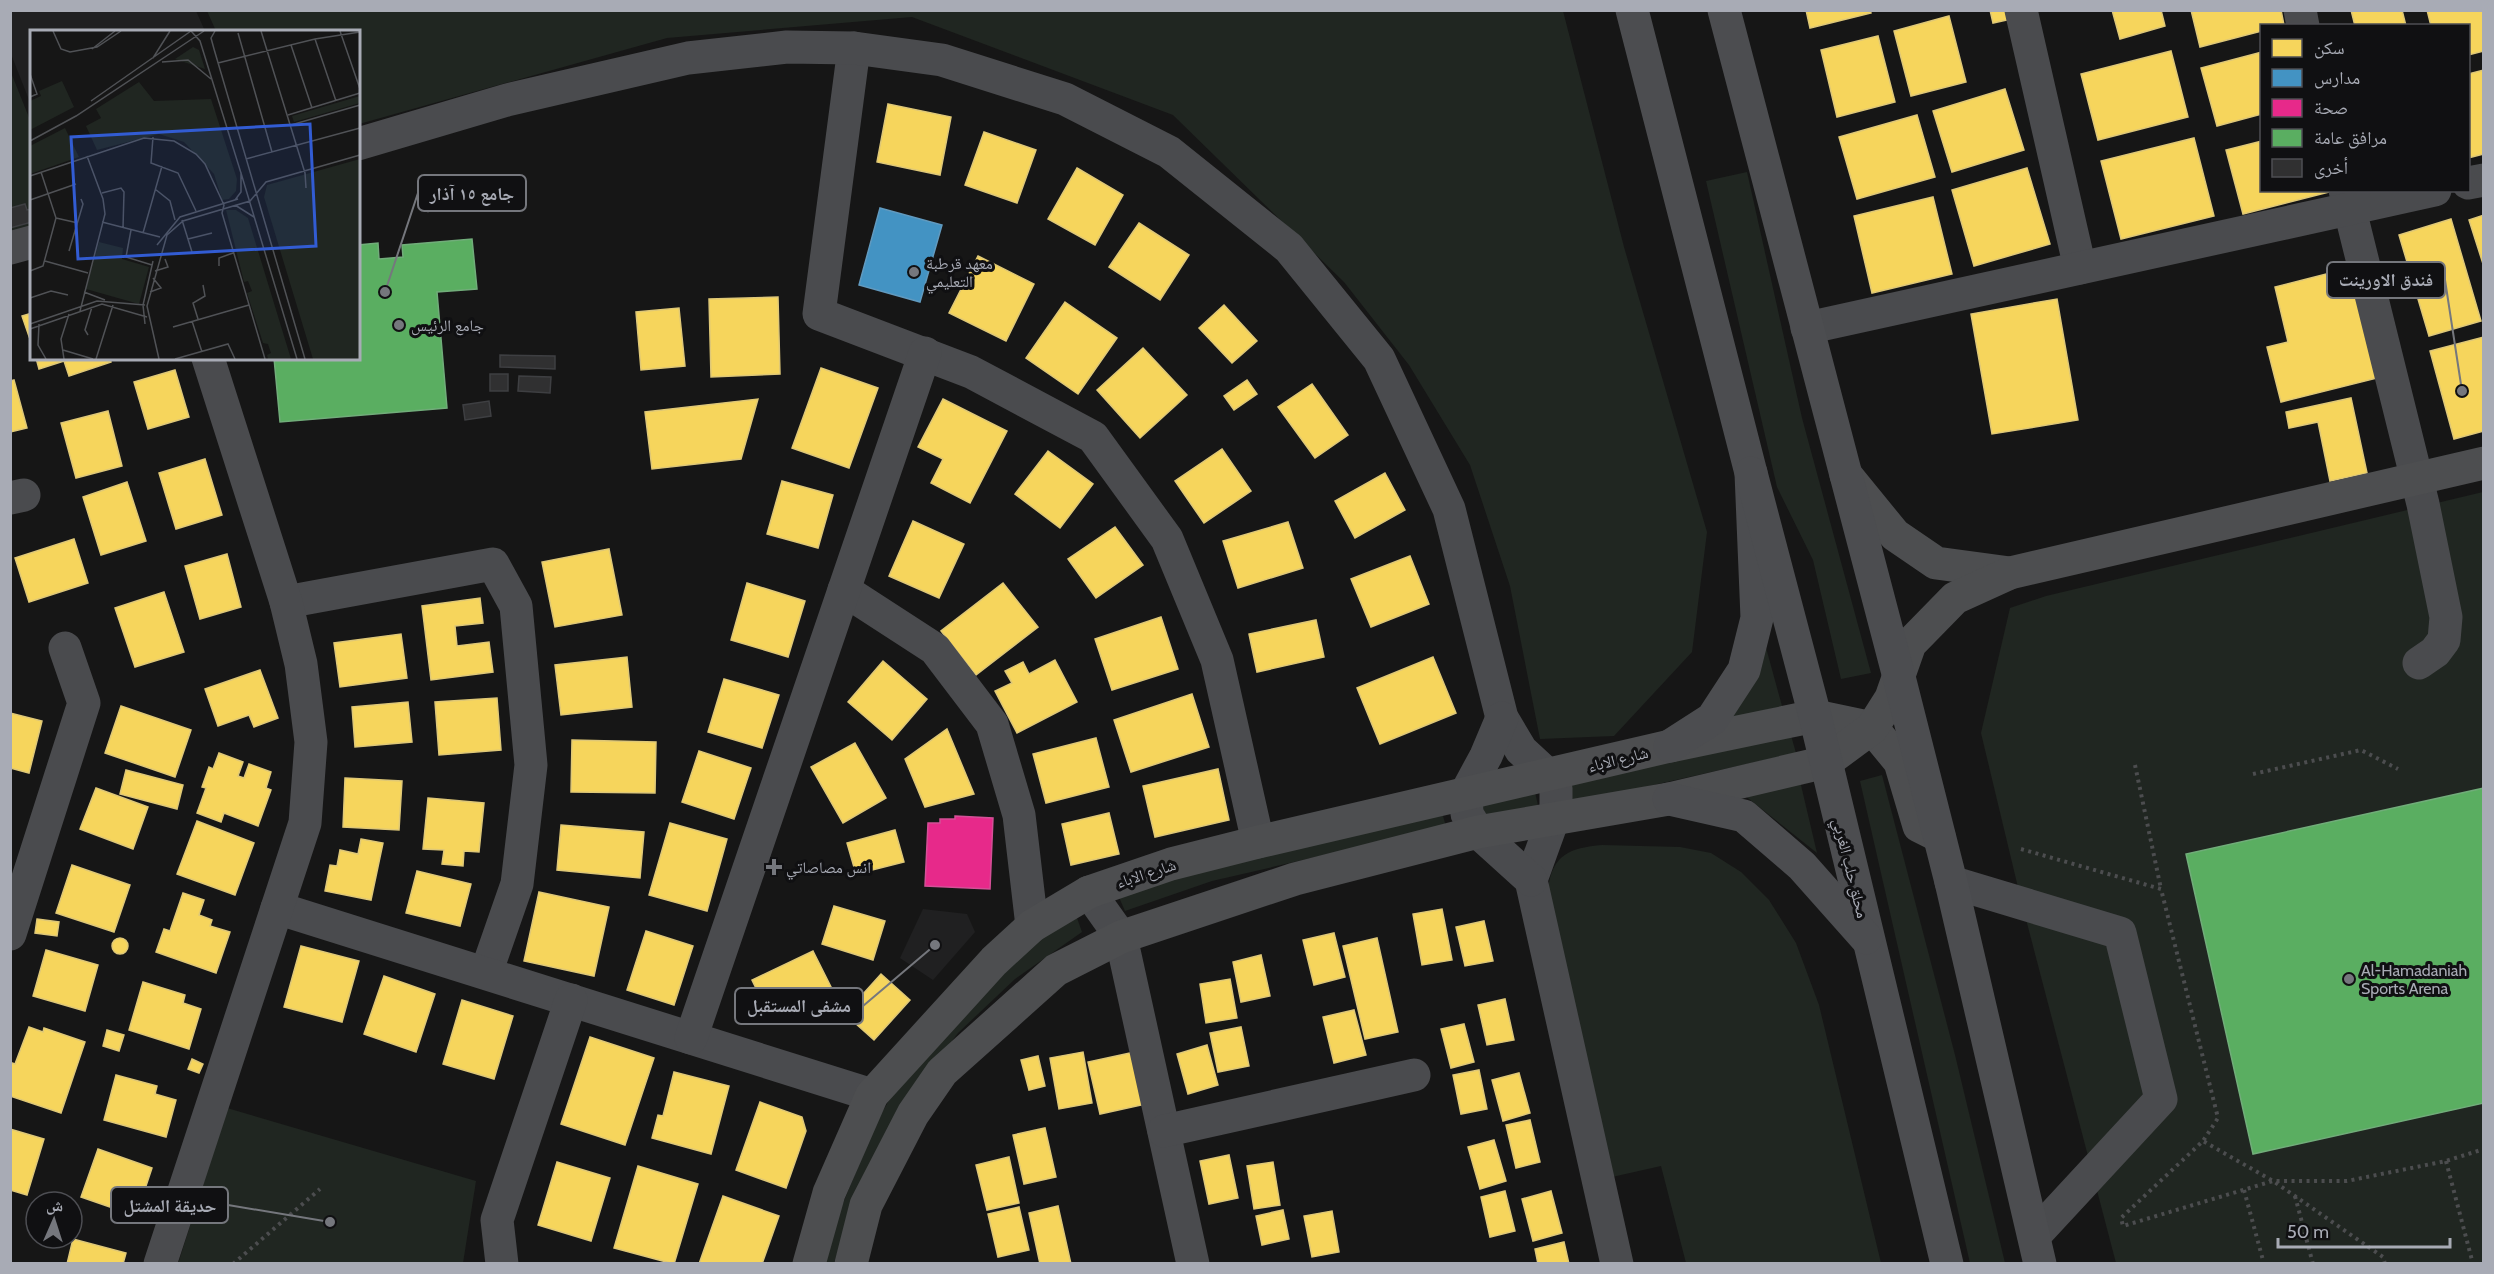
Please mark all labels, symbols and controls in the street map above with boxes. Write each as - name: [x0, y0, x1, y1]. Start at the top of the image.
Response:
- legend: [2260, 24, 2470, 192]
- inset map: [30, 30, 360, 360]
- text: سكن: [2314, 37, 2345, 59]
- text: مدارس: [2314, 67, 2360, 89]
- text: صحة: [2314, 97, 2348, 119]
- text: مرافق عامة: [2314, 127, 2387, 149]
- text: أخرى: [2314, 157, 2348, 179]
- callout: جامع ١٥ آذار: [418, 175, 526, 211]
- text: جامع ١٥ آذار: [429, 183, 515, 206]
- place label: معهد قرطبة التعليمي: [926, 254, 993, 294]
- callout: فندق الاورينت: [2327, 262, 2445, 298]
- marker: معهد قرطبة التعليمي: [907, 265, 921, 279]
- text: فندق الاورينت: [2339, 269, 2433, 291]
- place label: جامع الرئيس: [411, 316, 484, 336]
- marker: جامع الرئيس: [392, 318, 406, 332]
- street label: شارع الاباء: [1586, 743, 1651, 777]
- street label: محلق حلب الغربي: [1826, 816, 1872, 921]
- street label: شارع الاباء: [1114, 855, 1179, 893]
- place label: انس مصاصاتي: [786, 858, 871, 880]
- marker: انس مصاصاتي: [767, 860, 781, 874]
- place label: Al-Hamadaniah Sports Arena: [2361, 961, 2467, 998]
- marker: Al-Hamadaniah Sports Arena: [2342, 972, 2356, 986]
- callout: مشفى المستقبل: [735, 988, 863, 1024]
- text: مشفى المستقبل: [747, 995, 851, 1017]
- callout: حديقة المشتل: [111, 1187, 228, 1223]
- north arrow: [24, 1190, 84, 1250]
- text: حديقة المشتل: [123, 1195, 217, 1217]
- text: ش: [46, 1196, 64, 1215]
- scale bar: [2278, 1211, 2450, 1249]
- text: 50 m: [2287, 1221, 2329, 1243]

